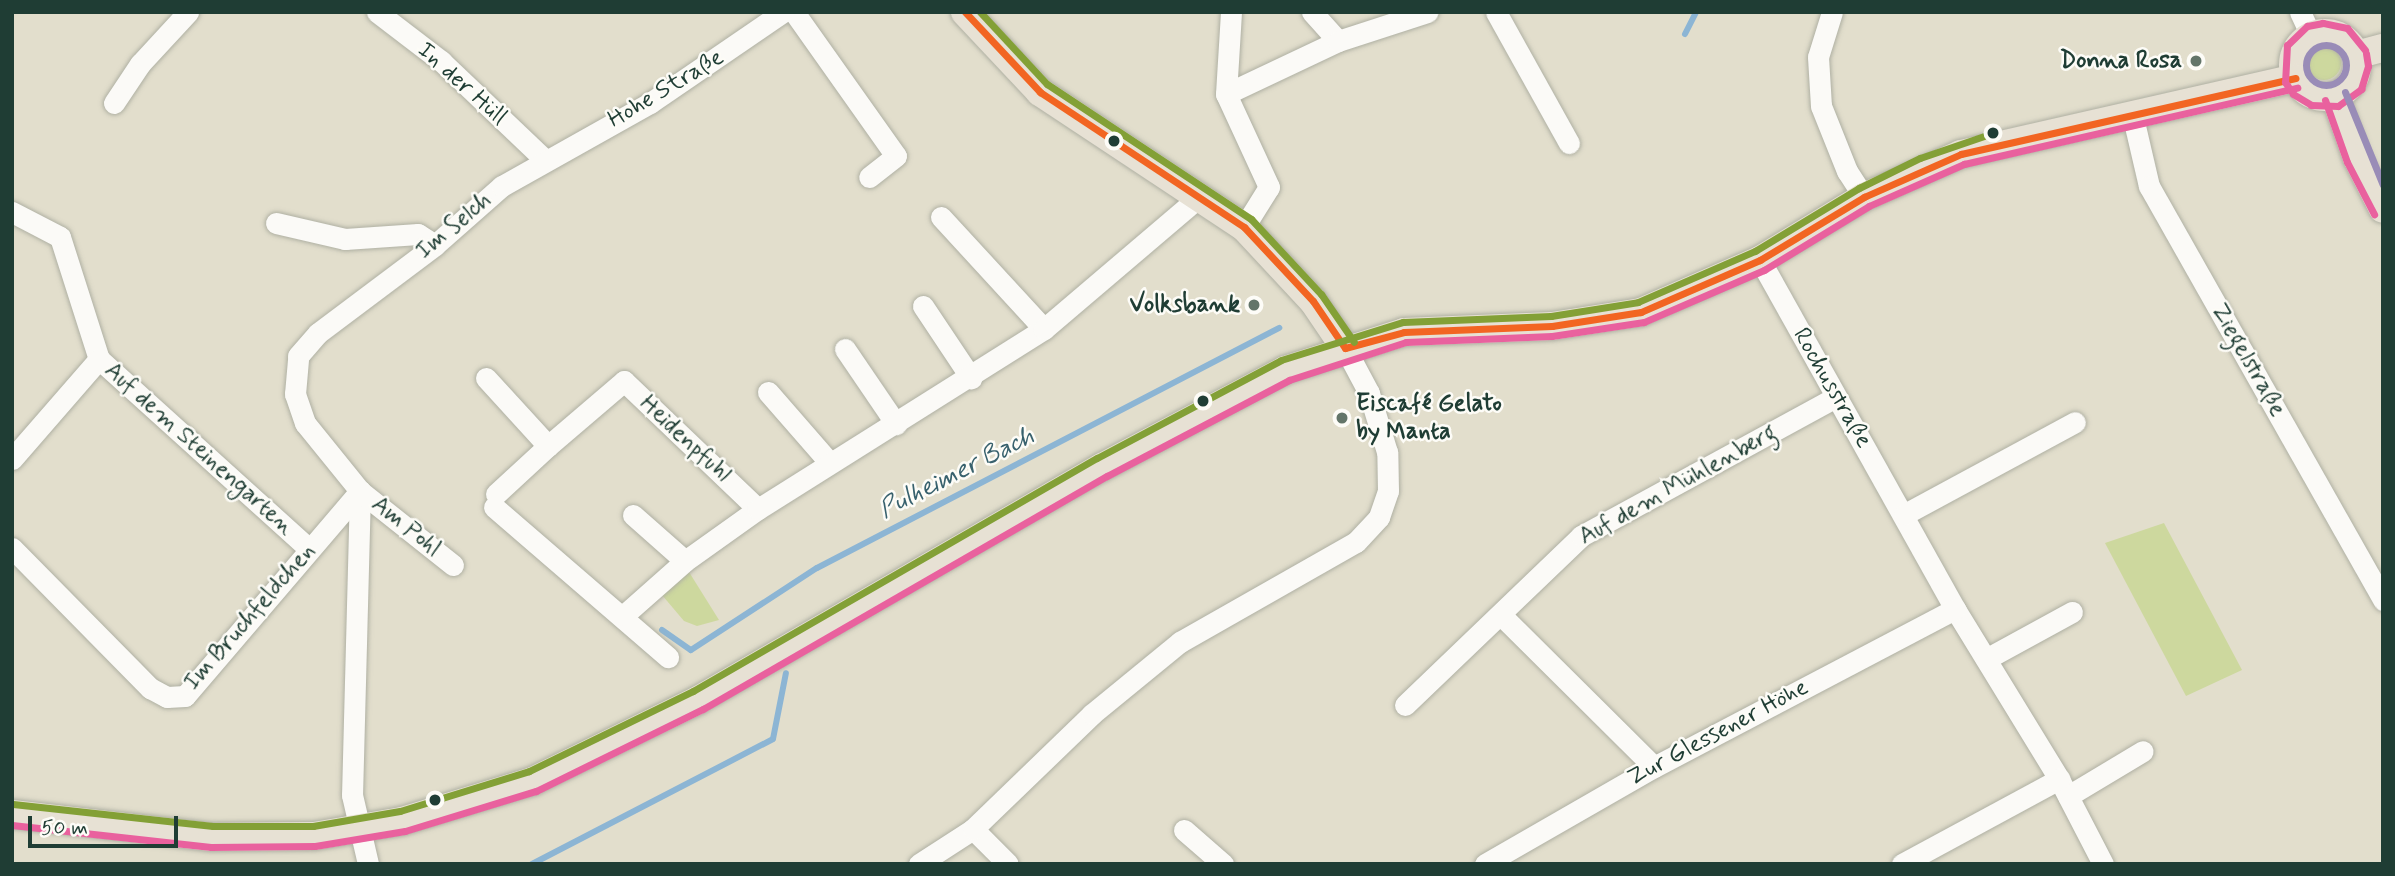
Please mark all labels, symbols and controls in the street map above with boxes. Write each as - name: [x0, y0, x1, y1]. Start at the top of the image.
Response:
- street label: In der Hüll: [412, 37, 512, 131]
- street label: Hohe Straße: [605, 44, 727, 134]
- place label: Donna Rosa: [2059, 47, 2182, 75]
- marker: Donna Rosa: [2188, 53, 2204, 69]
- unlabelled marker: [1986, 126, 2000, 140]
- unlabelled marker: [1107, 134, 1121, 148]
- street label: Im Selch: [409, 185, 499, 267]
- place label: Volksbank: [1129, 291, 1240, 319]
- marker: Volksbank: [1246, 297, 1262, 313]
- street label: Ziegelstraße: [2204, 298, 2292, 422]
- street label: Rochusstraße: [1786, 323, 1878, 453]
- street label: Auf dem Steinengarten: [100, 358, 298, 540]
- street label: Heidenpfuhl: [633, 389, 737, 489]
- place label: Eiscafé Gelato by Manta: [1356, 390, 1502, 446]
- unlabelled marker: [1196, 394, 1210, 408]
- marker: Eiscafé Gelato by Manta: [1334, 410, 1350, 426]
- street label: Auf dem Mühlenberg: [1576, 419, 1780, 551]
- water label: Pulheimer Bach: [874, 422, 1040, 526]
- street label: Am Pohl: [366, 491, 446, 563]
- street label: Im Bruchfeldchen: [178, 538, 322, 696]
- street label: Zur Glessener Höhe: [1622, 673, 1814, 793]
- unlabelled marker: [428, 793, 442, 807]
- scale bar: [32, 802, 182, 846]
- text: 50 m: [41, 814, 88, 842]

